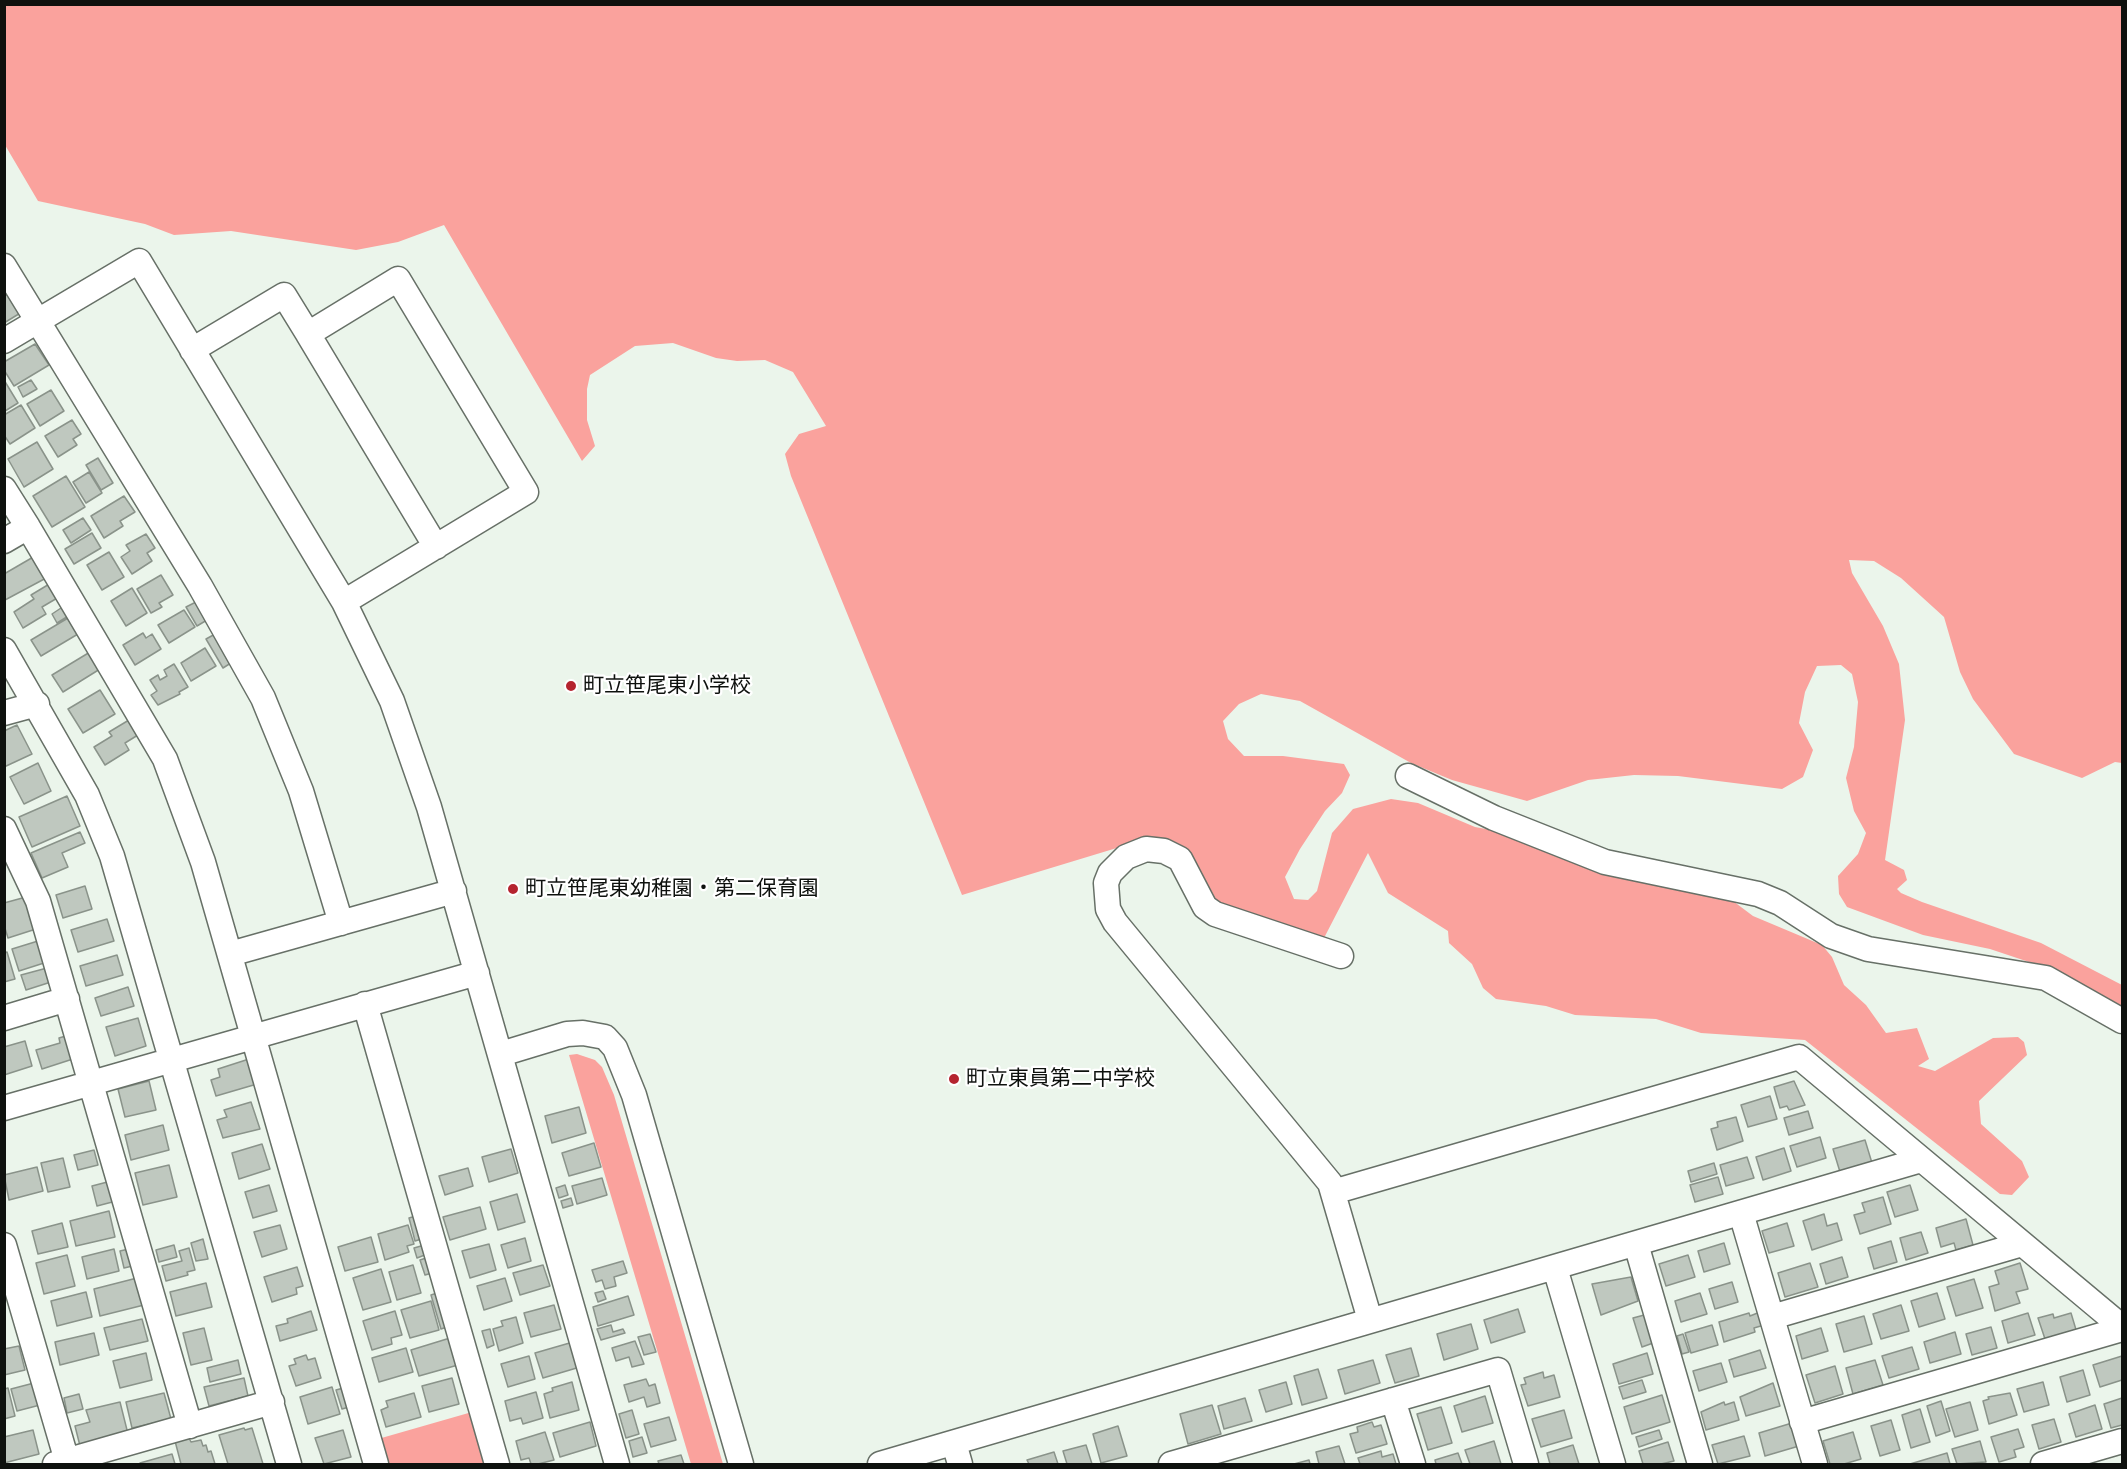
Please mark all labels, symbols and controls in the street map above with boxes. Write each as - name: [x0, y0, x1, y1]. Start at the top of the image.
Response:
- place label: 町立笹尾東小学校: [583, 673, 751, 699]
- marker: 町立笹尾東小学校: [564, 679, 578, 693]
- place label: 町立笹尾東幼稚園・第二保育園: [525, 876, 819, 902]
- marker: 町立笹尾東幼稚園・第二保育園: [506, 882, 520, 896]
- place label: 町立東員第二中学校: [966, 1066, 1155, 1092]
- marker: 町立東員第二中学校: [947, 1072, 961, 1086]

